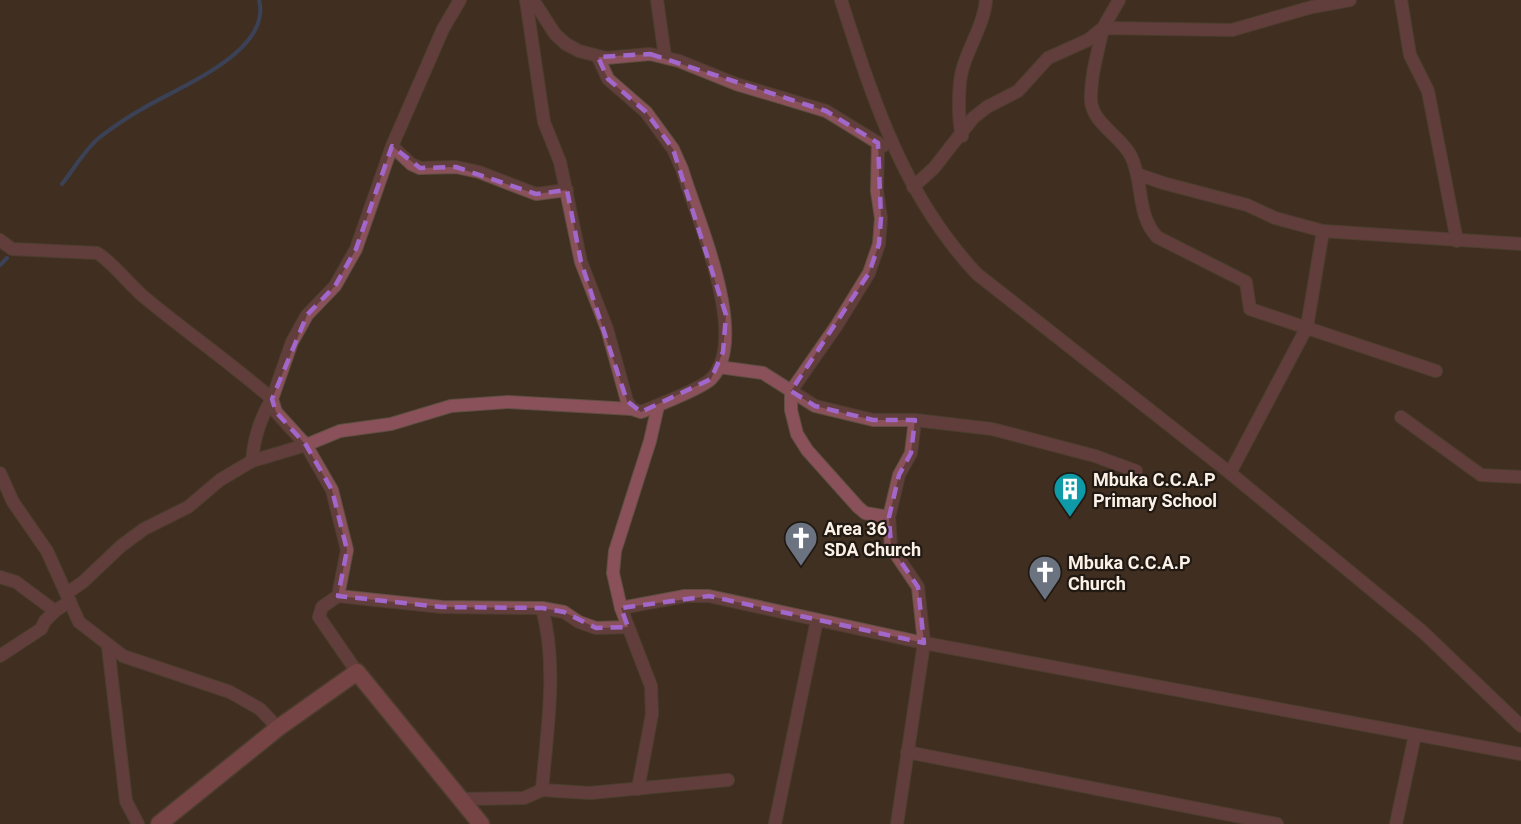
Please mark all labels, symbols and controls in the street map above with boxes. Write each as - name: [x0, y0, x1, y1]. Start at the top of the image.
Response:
- place label: Mbuka C.C.A.P Primary School: [1093, 469, 1217, 511]
- building icon: Mbuka C.C.A.P Primary School: [1052, 471, 1088, 518]
- place label: Area 36 SDA Church: [824, 518, 921, 560]
- church icon: Area 36 SDA Church: [783, 520, 819, 567]
- place label: Mbuka C.C.A.P Church: [1068, 552, 1191, 594]
- church icon: Mbuka C.C.A.P Church: [1027, 554, 1063, 601]

